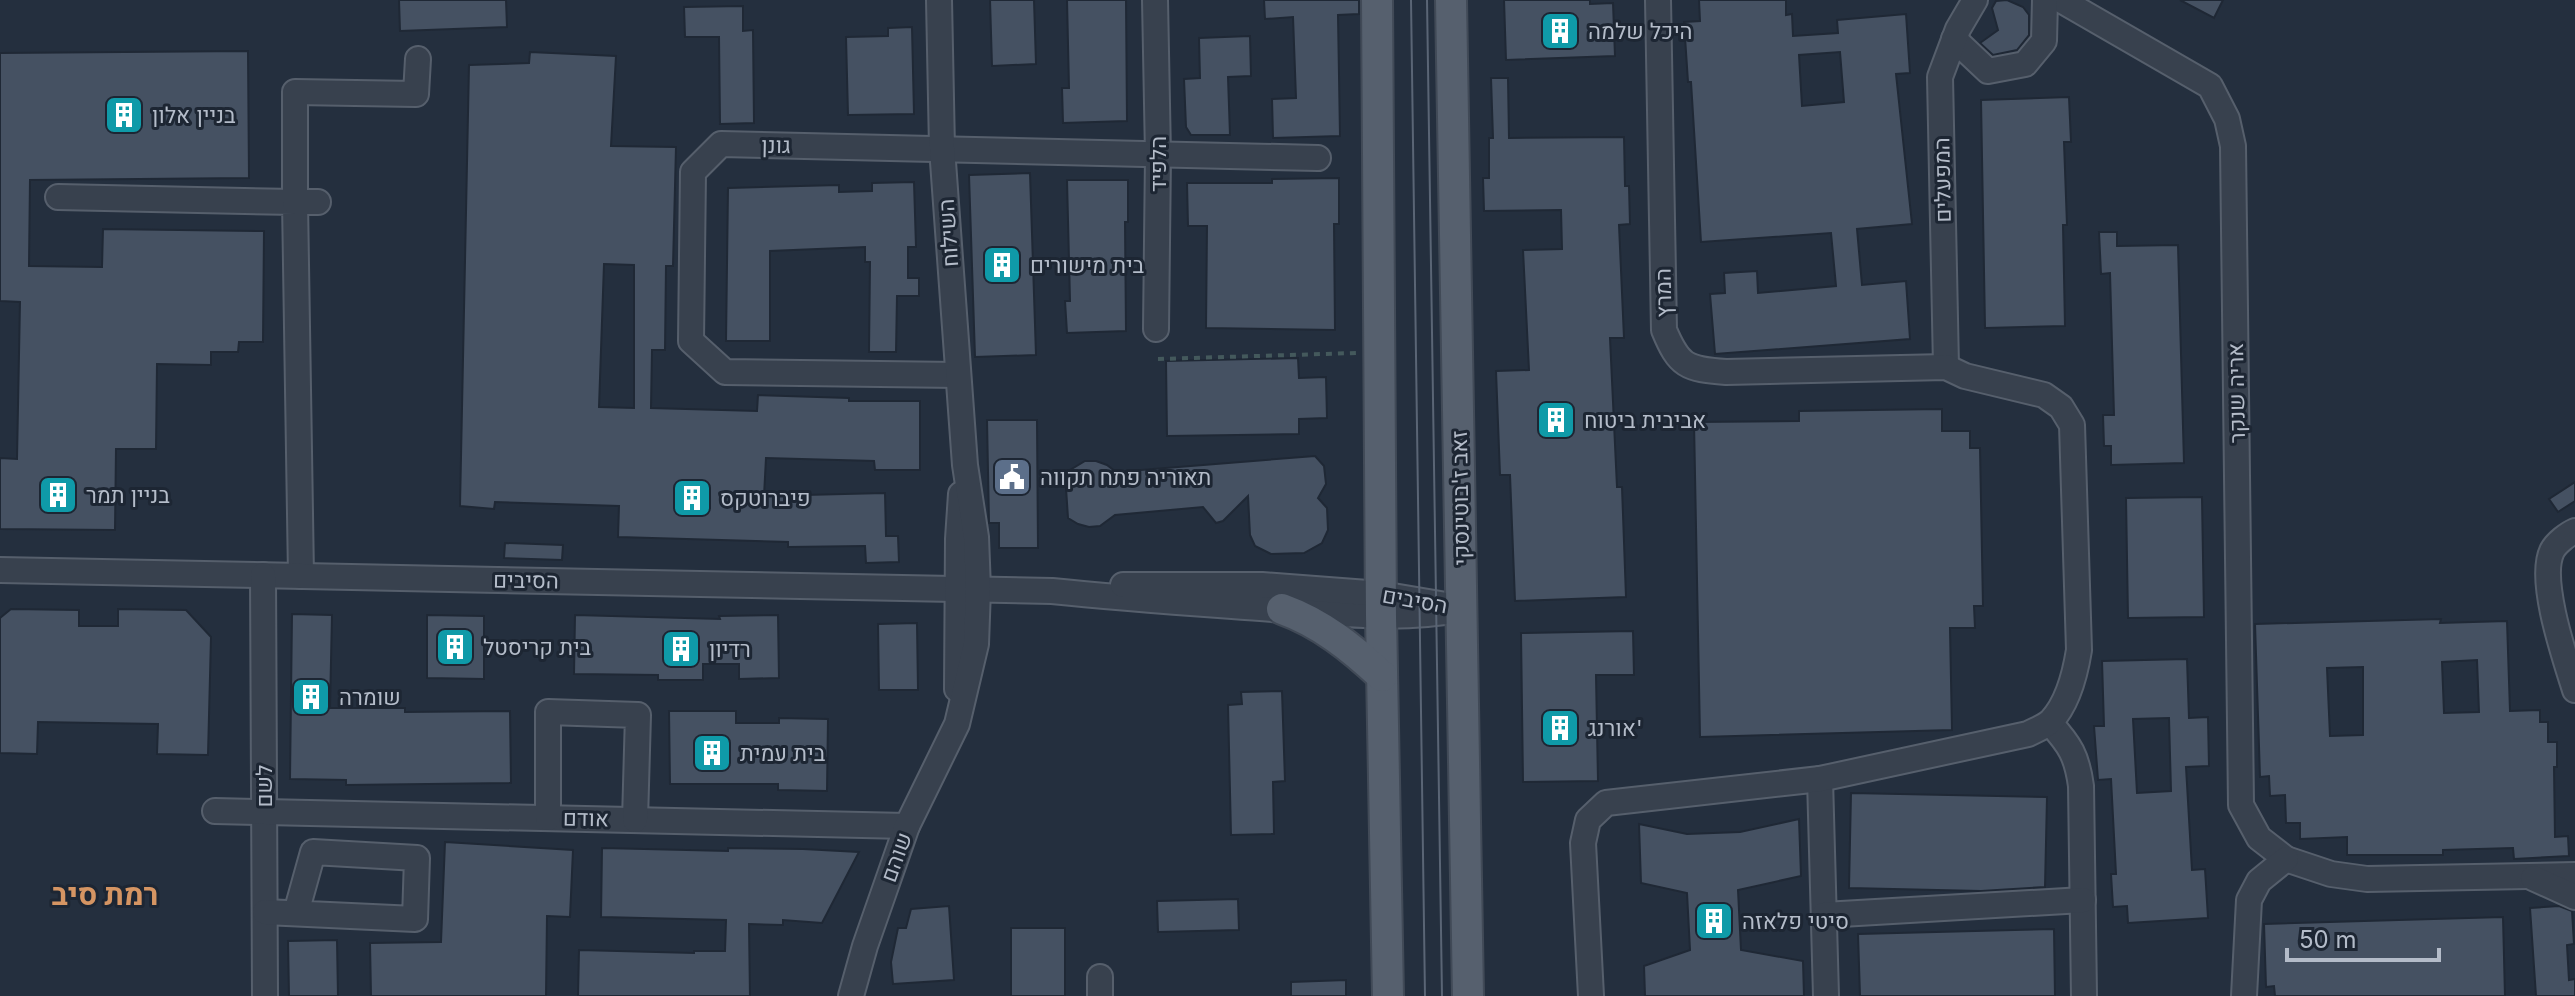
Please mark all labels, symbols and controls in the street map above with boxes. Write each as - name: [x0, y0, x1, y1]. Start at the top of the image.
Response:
- building icon: היכל שלמה: [1539, 10, 1581, 52]
- place label: היכל שלמה: [1588, 18, 1693, 44]
- building icon: בניין אלון: [103, 94, 145, 136]
- place label: בניין אלון: [152, 102, 236, 128]
- street label: גונן: [761, 132, 791, 158]
- street label: הלפיד: [1145, 136, 1171, 192]
- street label: המפעלים: [1928, 137, 1956, 223]
- street label: השילוח: [933, 198, 963, 268]
- building icon: בית מישורים: [981, 244, 1023, 286]
- place label: בית מישורים: [1030, 252, 1145, 278]
- street label: המרץ: [1650, 268, 1676, 318]
- street label: אריה שנקר: [2222, 342, 2250, 444]
- building icon: אביבית ביטוח: [1535, 399, 1577, 441]
- place label: אביבית ביטוח: [1584, 407, 1706, 433]
- street label: זאב ז'בוטינסקי: [1446, 430, 1474, 566]
- public building icon: תאוריה פתח תקווה: [991, 456, 1033, 498]
- place label: תאוריה פתח תקווה: [1040, 464, 1211, 490]
- building icon: בניין תמר: [37, 474, 79, 516]
- building icon: פיברוטקס: [671, 477, 713, 519]
- place label: בניין תמר: [86, 482, 170, 508]
- place label: פיברוטקס: [720, 485, 811, 511]
- street label: הסיבים: [493, 566, 559, 594]
- street label: הסיבים: [1380, 581, 1450, 619]
- building icon: בית קריסטל: [434, 626, 476, 668]
- building icon: רדיון: [660, 628, 702, 670]
- place label: בית קריסטל: [483, 634, 592, 660]
- place label: רדיון: [709, 636, 751, 662]
- building icon: שומרה: [290, 676, 332, 718]
- place label: שומרה: [339, 684, 401, 710]
- building icon: אורנג': [1539, 707, 1581, 749]
- place label: אורנג': [1588, 715, 1643, 741]
- building icon: בית עמית: [691, 732, 733, 774]
- place label: בית עמית: [740, 740, 826, 766]
- street label: לשם: [251, 765, 277, 807]
- street label: אודם: [563, 805, 609, 831]
- street label: שוהם: [875, 829, 917, 885]
- district label: רמת סיב: [51, 876, 159, 912]
- building icon: סיטי פלאזה: [1693, 900, 1735, 942]
- place label: סיטי פלאזה: [1742, 908, 1849, 934]
- scale bar: [2287, 912, 2439, 962]
- text: 50 m: [2299, 925, 2357, 954]

